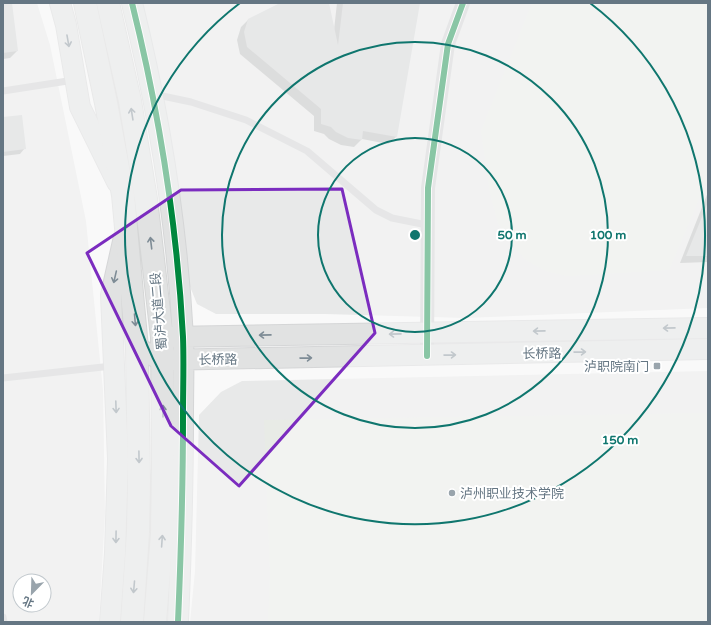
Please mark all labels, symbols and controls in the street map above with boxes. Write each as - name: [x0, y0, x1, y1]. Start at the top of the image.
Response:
- one-way arrow: [65, 34, 73, 47]
- one-way arrow: [128, 108, 136, 121]
- centre of rings: [408, 228, 422, 242]
- text: 50 m: [497, 228, 527, 242]
- text: 100 m: [590, 228, 626, 242]
- one-way arrow: [147, 237, 155, 250]
- one-way arrow: [111, 271, 119, 284]
- street label: 蜀泸大道二段: [148, 271, 170, 350]
- one-way arrow: [131, 313, 138, 326]
- one-way arrow: [663, 325, 676, 332]
- one-way arrow: [533, 327, 546, 335]
- one-way arrow: [389, 330, 402, 337]
- one-way arrow: [259, 332, 272, 339]
- street label: 长桥路: [522, 346, 562, 362]
- one-way arrow: [573, 348, 586, 356]
- one-way arrow: [443, 351, 456, 359]
- street label: 长桥路: [198, 352, 238, 368]
- one-way arrow: [299, 354, 312, 362]
- place label: 泸职院南门: [584, 359, 649, 375]
- marker: 泸职院南门: [652, 361, 662, 371]
- one-way arrow: [112, 400, 120, 413]
- one-way arrow: [159, 405, 167, 418]
- text: 150 m: [602, 433, 638, 447]
- one-way arrow: [135, 450, 142, 463]
- place label: 泸州职业技术学院: [460, 486, 564, 502]
- marker: 泸州职业技术学院: [447, 488, 457, 498]
- one-way arrow: [112, 530, 120, 543]
- one-way arrow: [158, 535, 165, 548]
- north arrow: [12, 573, 52, 613]
- one-way arrow: [131, 580, 138, 593]
- text: 北: [21, 594, 36, 610]

